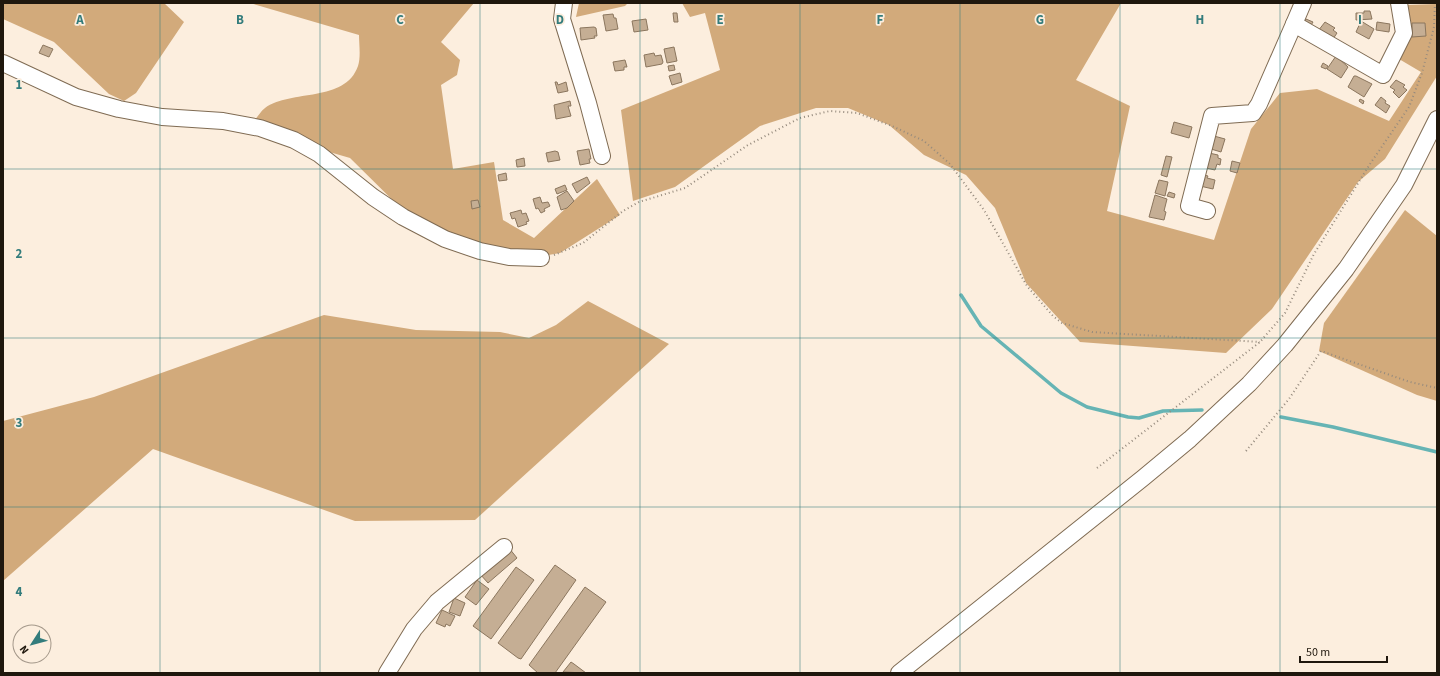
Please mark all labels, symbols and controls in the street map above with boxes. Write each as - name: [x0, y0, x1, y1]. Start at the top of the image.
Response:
- text: A: [75, 11, 84, 29]
- text: B: [236, 11, 244, 29]
- text: C: [396, 11, 404, 29]
- text: D: [556, 11, 564, 29]
- text: E: [716, 11, 724, 29]
- text: F: [877, 11, 884, 29]
- text: G: [1036, 11, 1044, 29]
- text: H: [1196, 11, 1204, 29]
- text: I: [1358, 11, 1362, 29]
- text: 1: [16, 76, 23, 94]
- text: 2: [16, 245, 23, 263]
- text: 3: [16, 414, 23, 432]
- text: 4: [16, 583, 23, 601]
- north arrow: [12, 624, 52, 664]
- scale bar: [1300, 638, 1387, 664]
- text: N: [16, 642, 33, 657]
- text: 50 m: [1306, 644, 1330, 661]

